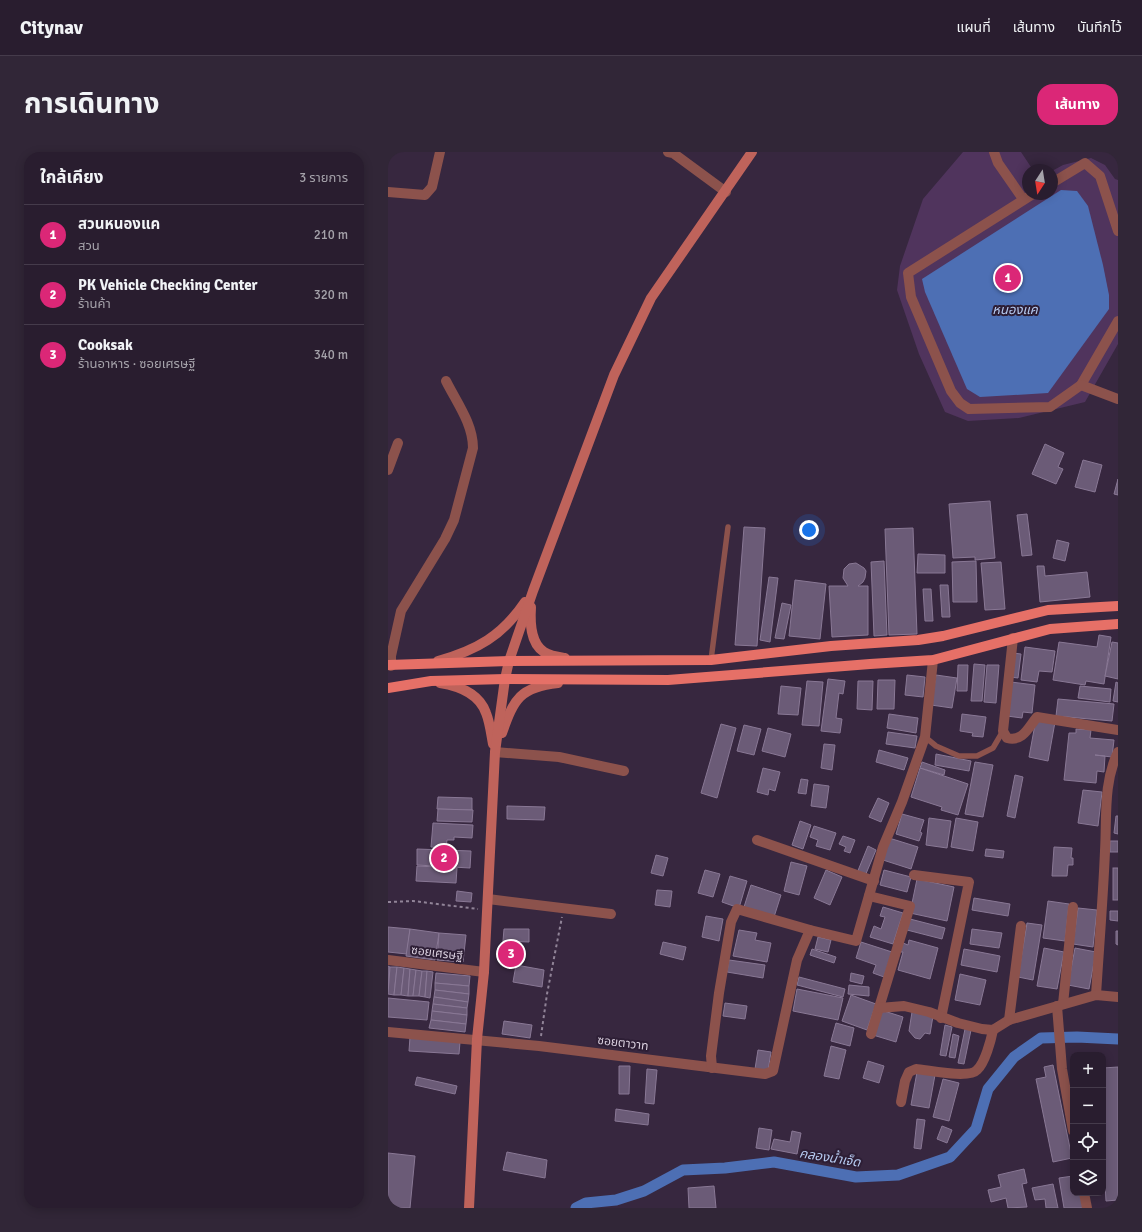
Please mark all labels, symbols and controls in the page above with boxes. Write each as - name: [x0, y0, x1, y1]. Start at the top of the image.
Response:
- text: Citynav: [20, 16, 83, 40]
- text: แผนที่: [957, 19, 991, 36]
- text: เส้นทาง: [1013, 19, 1055, 36]
- text: บันทึกไว้: [1077, 19, 1122, 36]
- button: เส้นทาง: [1037, 84, 1118, 125]
- text: การเดินทาง: [24, 87, 159, 121]
- north arrow: [1022, 164, 1058, 200]
- text: ใกล้เคียง: [40, 167, 103, 188]
- text: 3 รายการ: [299, 170, 348, 186]
- text: สวนหนองแค: [78, 215, 160, 233]
- text: 1: [49, 227, 57, 243]
- text: 210 m: [314, 227, 348, 243]
- text: สวน: [78, 238, 100, 254]
- pin: 1: [995, 263, 1021, 293]
- text: PK Vehicle Checking Center: [78, 276, 258, 294]
- text: 2: [49, 287, 57, 303]
- text: 320 m: [314, 287, 348, 303]
- text: ร้านค้า: [78, 296, 111, 312]
- water label: หนองแค: [992, 302, 1039, 318]
- text: Cooksak: [78, 336, 133, 354]
- text: 3: [49, 347, 57, 363]
- text: 340 m: [314, 347, 348, 363]
- text: ร้านอาหาร · ซอยเศรษฐี: [78, 356, 195, 372]
- your location: [799, 520, 819, 540]
- pin: 2: [431, 843, 457, 873]
- pin: 3: [498, 939, 524, 969]
- street label: ซอยเศรษฐี: [410, 943, 464, 964]
- street label: ซอยตาวาท: [597, 1033, 649, 1054]
- map controls: [1070, 1052, 1106, 1196]
- button: +: [1070, 1052, 1106, 1088]
- button: −: [1070, 1088, 1106, 1124]
- button: locate: [1070, 1124, 1106, 1160]
- water label: คลองน้ำเจ็ด: [798, 1143, 863, 1171]
- button: layers: [1070, 1160, 1106, 1196]

